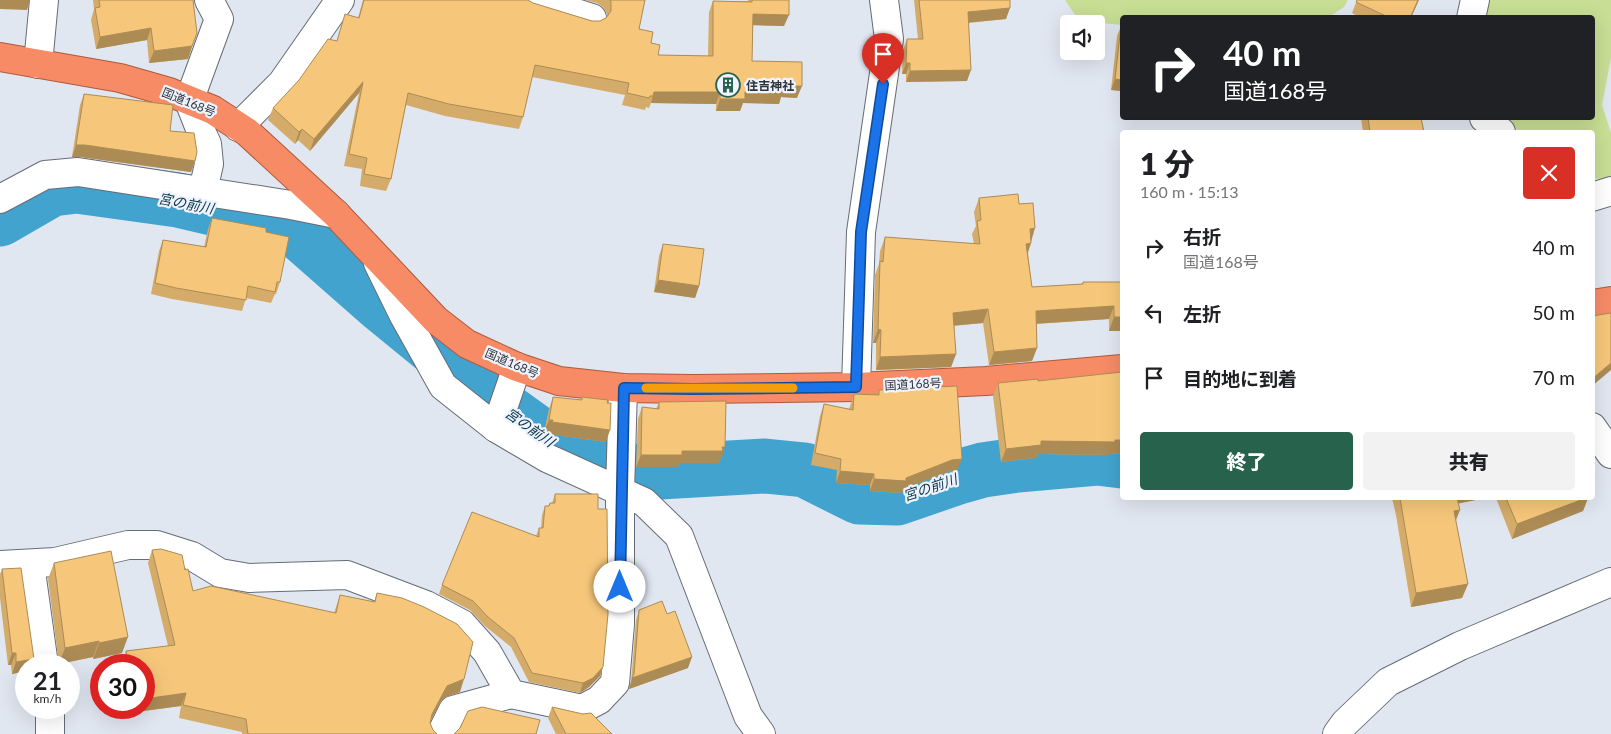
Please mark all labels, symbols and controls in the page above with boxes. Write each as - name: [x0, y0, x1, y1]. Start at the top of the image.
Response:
- map controls: [1060, 15, 1105, 60]
- button: sound: [1060, 15, 1105, 60]
- text: 40 m: [1223, 31, 1301, 73]
- pin: [862, 33, 904, 84]
- icon: right: [1140, 35, 1205, 100]
- icon: arrive: [869, 40, 897, 68]
- building icon: 住吉神社: [715, 72, 741, 98]
- text: 国道168号: [1223, 77, 1327, 104]
- place label: 住吉神社: [746, 78, 794, 93]
- street label: 国道168号: [160, 84, 218, 120]
- text: 1 分: [1140, 145, 1194, 181]
- button: close: [1523, 147, 1575, 199]
- text: 160 m · 15:13: [1140, 182, 1239, 201]
- water label: 宮の前川: [157, 189, 217, 217]
- text: 右折: [1183, 225, 1221, 248]
- icon: right: [1140, 234, 1168, 262]
- text: 40 m: [1532, 236, 1575, 259]
- text: 国道168号: [1183, 252, 1259, 271]
- icon: left: [1140, 299, 1168, 327]
- text: 50 m: [1532, 301, 1575, 324]
- text: 左折: [1183, 302, 1221, 325]
- street label: 国道168号: [483, 345, 541, 381]
- icon: arrive: [1140, 364, 1168, 392]
- text: 70 m: [1532, 366, 1575, 389]
- text: 目的地に到着: [1183, 367, 1297, 390]
- street label: 国道168号: [884, 375, 942, 393]
- water label: 宮の前川: [502, 404, 559, 451]
- button: 終了: [1140, 432, 1353, 490]
- button: 共有: [1363, 432, 1575, 490]
- water label: 宮の前川: [901, 469, 961, 504]
- position arrow: [593, 560, 645, 612]
- speed limit sign: 30: [90, 654, 155, 719]
- text: 21: [33, 665, 62, 695]
- text: km/h: [33, 691, 62, 706]

